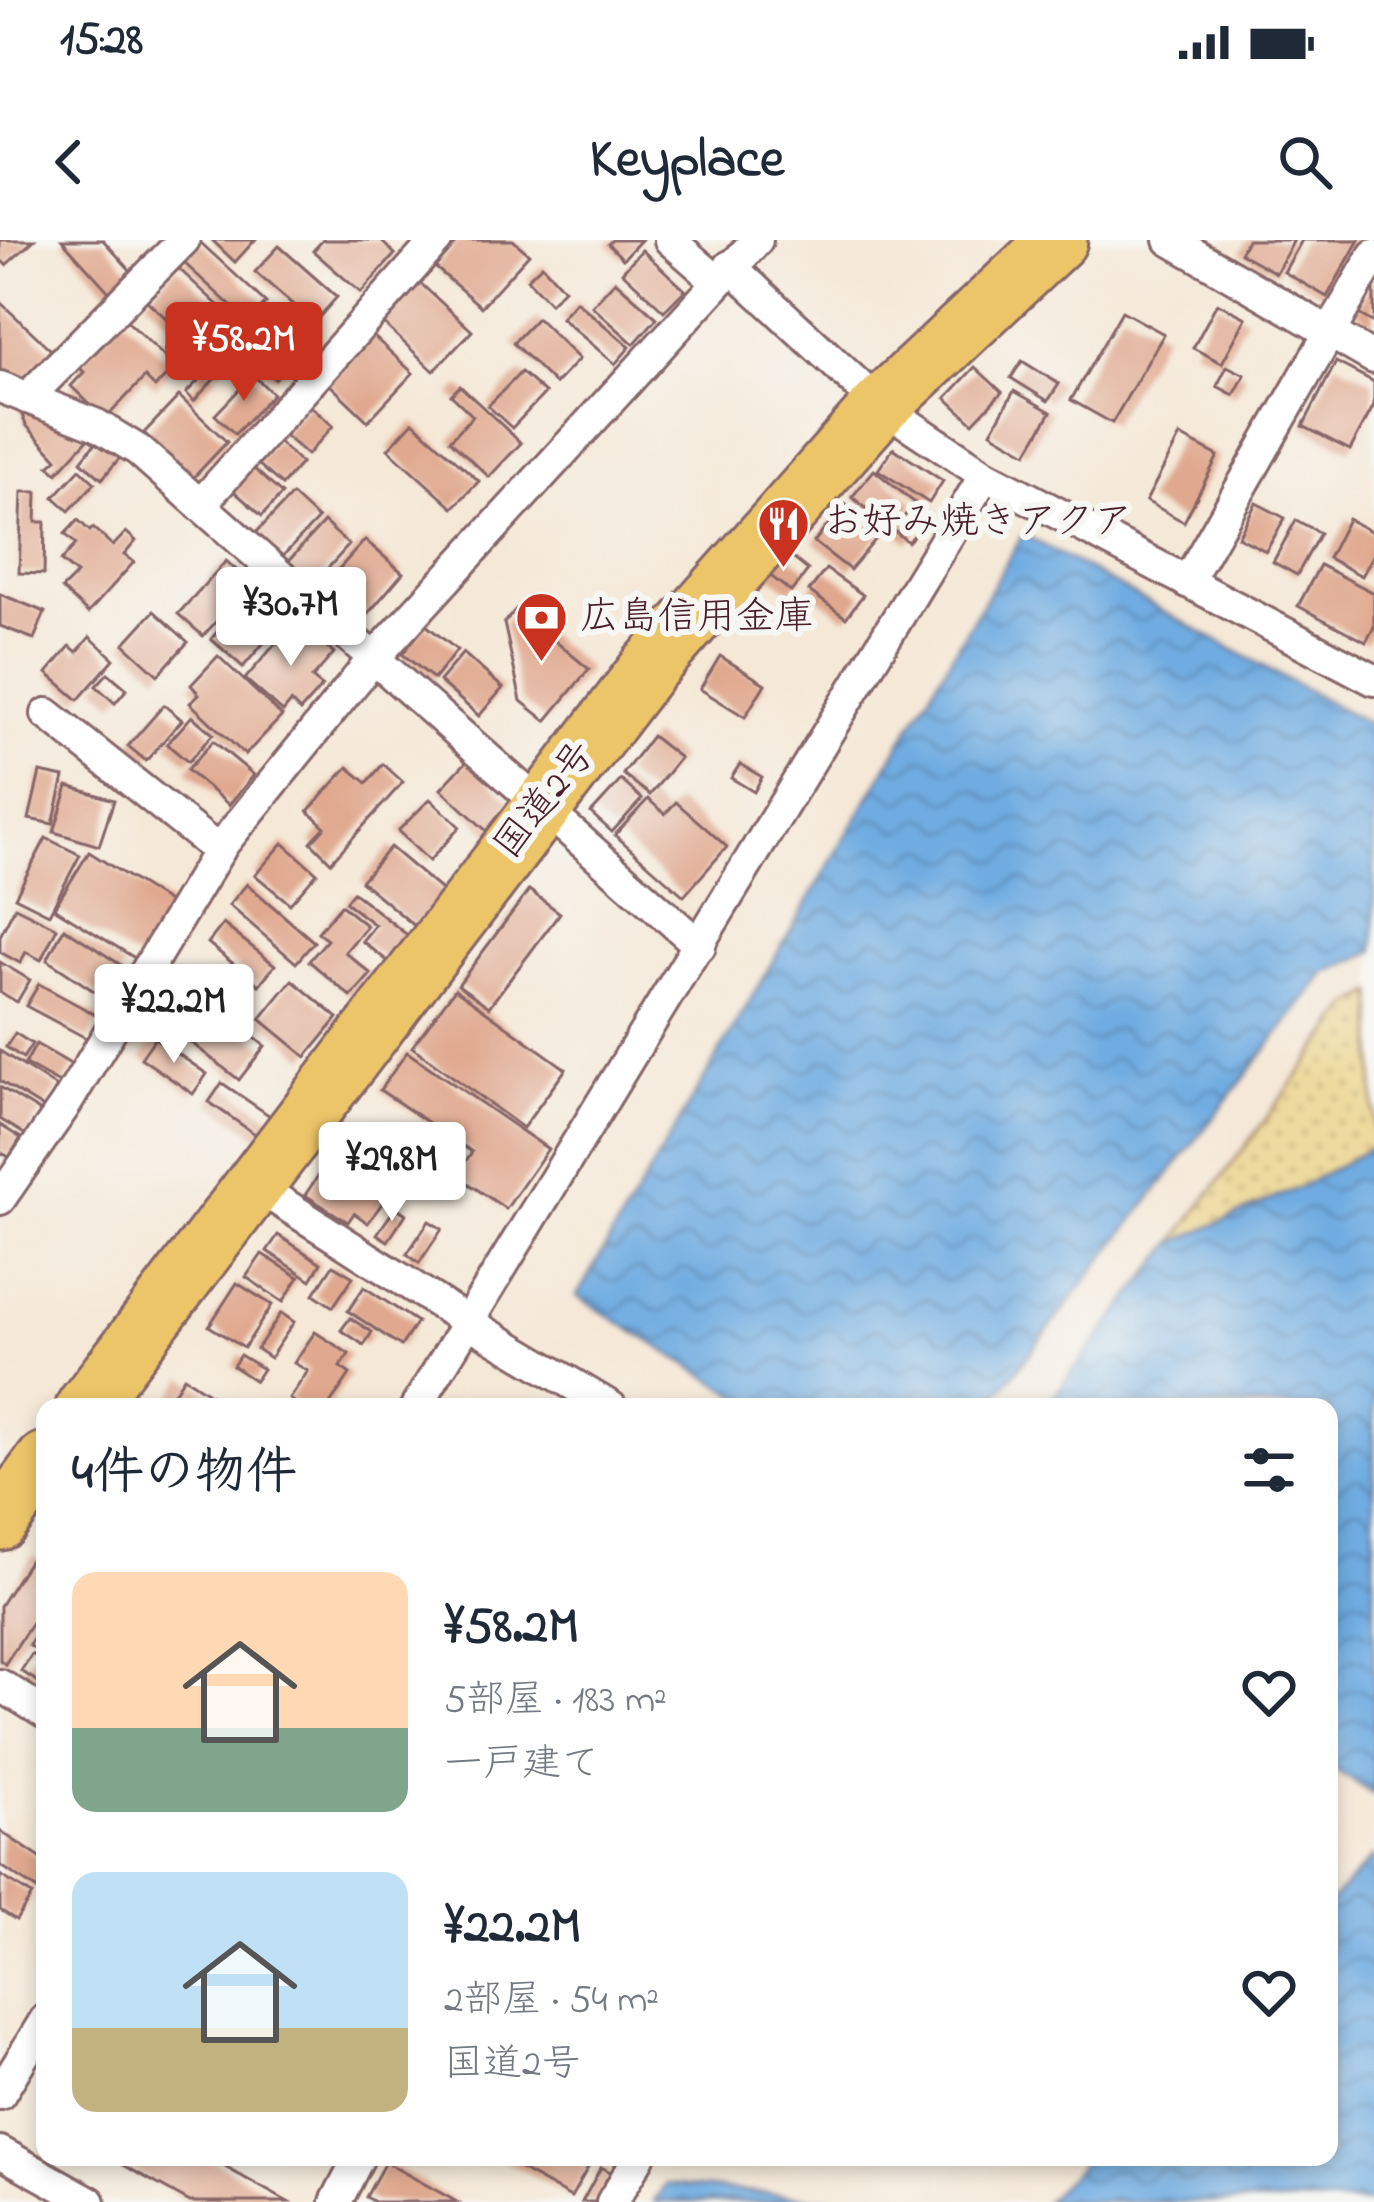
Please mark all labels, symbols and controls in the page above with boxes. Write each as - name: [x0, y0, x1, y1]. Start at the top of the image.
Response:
- text: 15:28: [60, 9, 143, 75]
- text: Keyplace: [590, 123, 784, 201]
- icon: back: [36, 129, 102, 195]
- icon: search: [1272, 129, 1338, 195]
- pin: ¥58.2M: [146, 302, 342, 404]
- text: ¥58.2M: [192, 312, 296, 369]
- restaurant icon: お好み焼きアクア: [756, 495, 812, 569]
- place label: お好み焼きアクア: [823, 495, 1133, 552]
- pin: ¥30.7M: [193, 567, 389, 669]
- text: ¥30.7M: [243, 577, 339, 634]
- bank icon: 広島信用金庫: [513, 590, 569, 664]
- place label: 広島信用金庫: [580, 590, 814, 647]
- street label: 国道2号: [482, 730, 610, 872]
- pin: ¥22.2M: [76, 964, 272, 1066]
- text: ¥22.2M: [122, 974, 227, 1031]
- pin: ¥29.8M: [294, 1122, 490, 1224]
- text: ¥29.8M: [346, 1132, 438, 1189]
- text: 4件の物件: [72, 1437, 297, 1512]
- icon: filters: [1236, 1437, 1302, 1503]
- text: ¥58.2M: [444, 1591, 579, 1666]
- icon: home: [168, 1620, 312, 1764]
- icon: heart: [1236, 1659, 1302, 1725]
- text: 5部屋 · 183 m²: [444, 1673, 667, 1730]
- text: 一戸建て: [444, 1737, 600, 1794]
- text: ¥22.2M: [444, 1891, 581, 1966]
- icon: home: [168, 1920, 312, 2064]
- icon: heart: [1236, 1959, 1302, 2025]
- text: 2部屋 · 54 m²: [444, 1973, 659, 2030]
- text: 国道2号: [444, 2037, 580, 2094]

